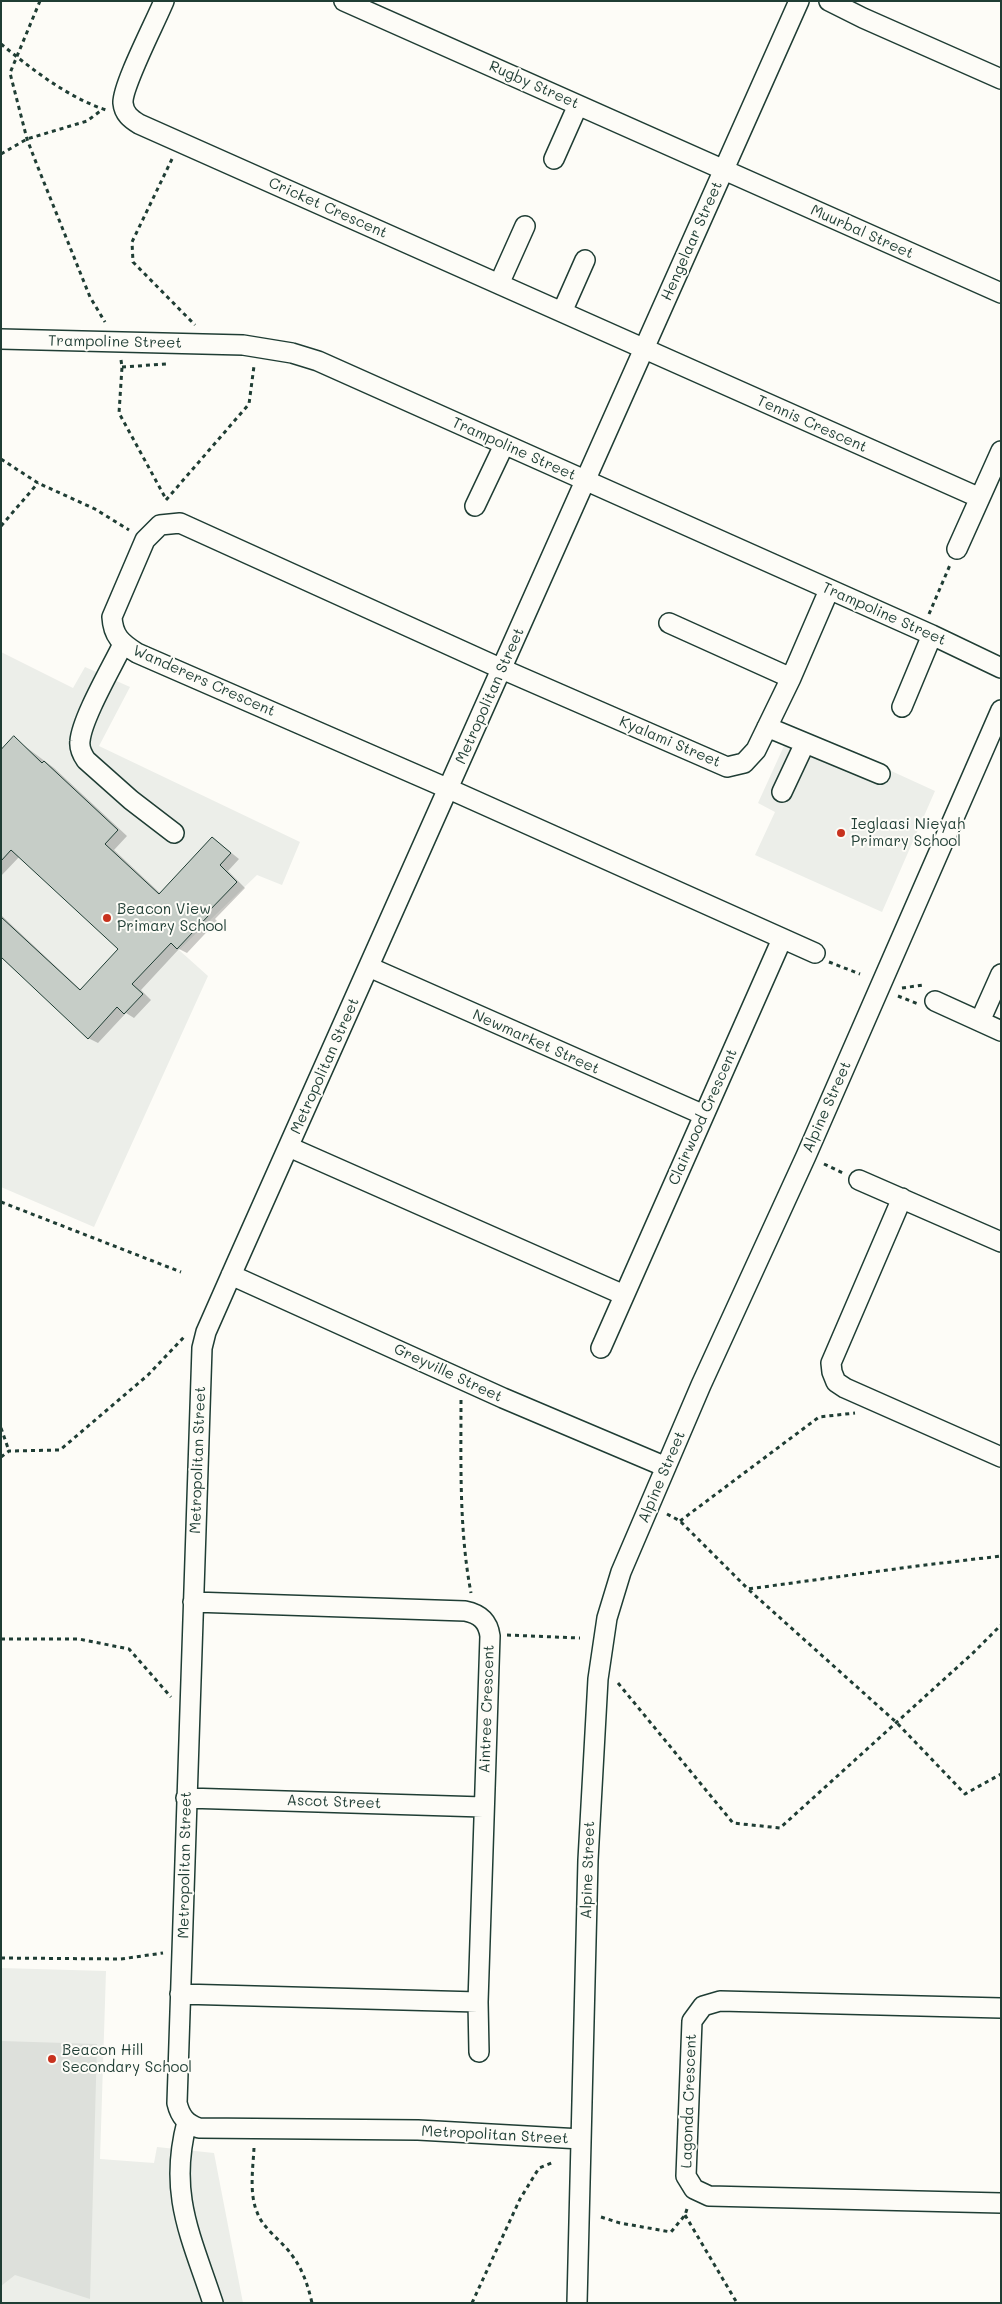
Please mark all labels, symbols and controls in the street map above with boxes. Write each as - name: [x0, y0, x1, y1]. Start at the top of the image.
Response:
- street label: Rugby Street: [486, 57, 582, 113]
- street label: Cricket Crescent: [266, 174, 390, 242]
- street label: Hengelaar Street: [658, 179, 726, 303]
- street label: Muurbal Street: [808, 201, 916, 263]
- street label: Trampoline Street: [48, 332, 182, 352]
- street label: Tennis Crescent: [754, 392, 870, 456]
- street label: Trampoline Street: [449, 414, 579, 484]
- street label: Trampoline Street: [819, 579, 949, 649]
- street label: Metropolitan Street: [452, 625, 528, 767]
- street label: Wanderers Crescent: [130, 641, 278, 721]
- street label: Kyalami Street: [617, 713, 723, 771]
- place label: Ieglaasi Nieyah Primary School: [851, 815, 965, 850]
- marker: Ieglaasi Nieyah Primary School: [835, 827, 847, 839]
- place label: Beacon View Primary School: [117, 900, 227, 935]
- marker: Beacon View Primary School: [101, 912, 113, 924]
- street label: Metropolitan Street: [287, 995, 363, 1137]
- street label: Newmarket Street: [470, 1006, 602, 1078]
- street label: Clairwood Crescent: [665, 1046, 741, 1188]
- street label: Alpine Street: [799, 1059, 855, 1155]
- street label: Greyville Street: [391, 1340, 505, 1406]
- street label: Metropolitan Street: [186, 1386, 210, 1534]
- street label: Alpine Street: [635, 1428, 689, 1526]
- street label: Aintree Crescent: [476, 1644, 498, 1774]
- street label: Metropolitan Street: [175, 1791, 195, 1939]
- street label: Ascot Street: [286, 1791, 382, 1813]
- street label: Alpine Street: [577, 1821, 599, 1919]
- street label: Lagonda Crescent: [678, 2033, 700, 2169]
- place label: Beacon Hill Secondary School: [62, 2041, 192, 2076]
- marker: Beacon Hill Secondary School: [46, 2053, 58, 2065]
- street label: Metropolitan Street: [421, 2122, 569, 2148]

